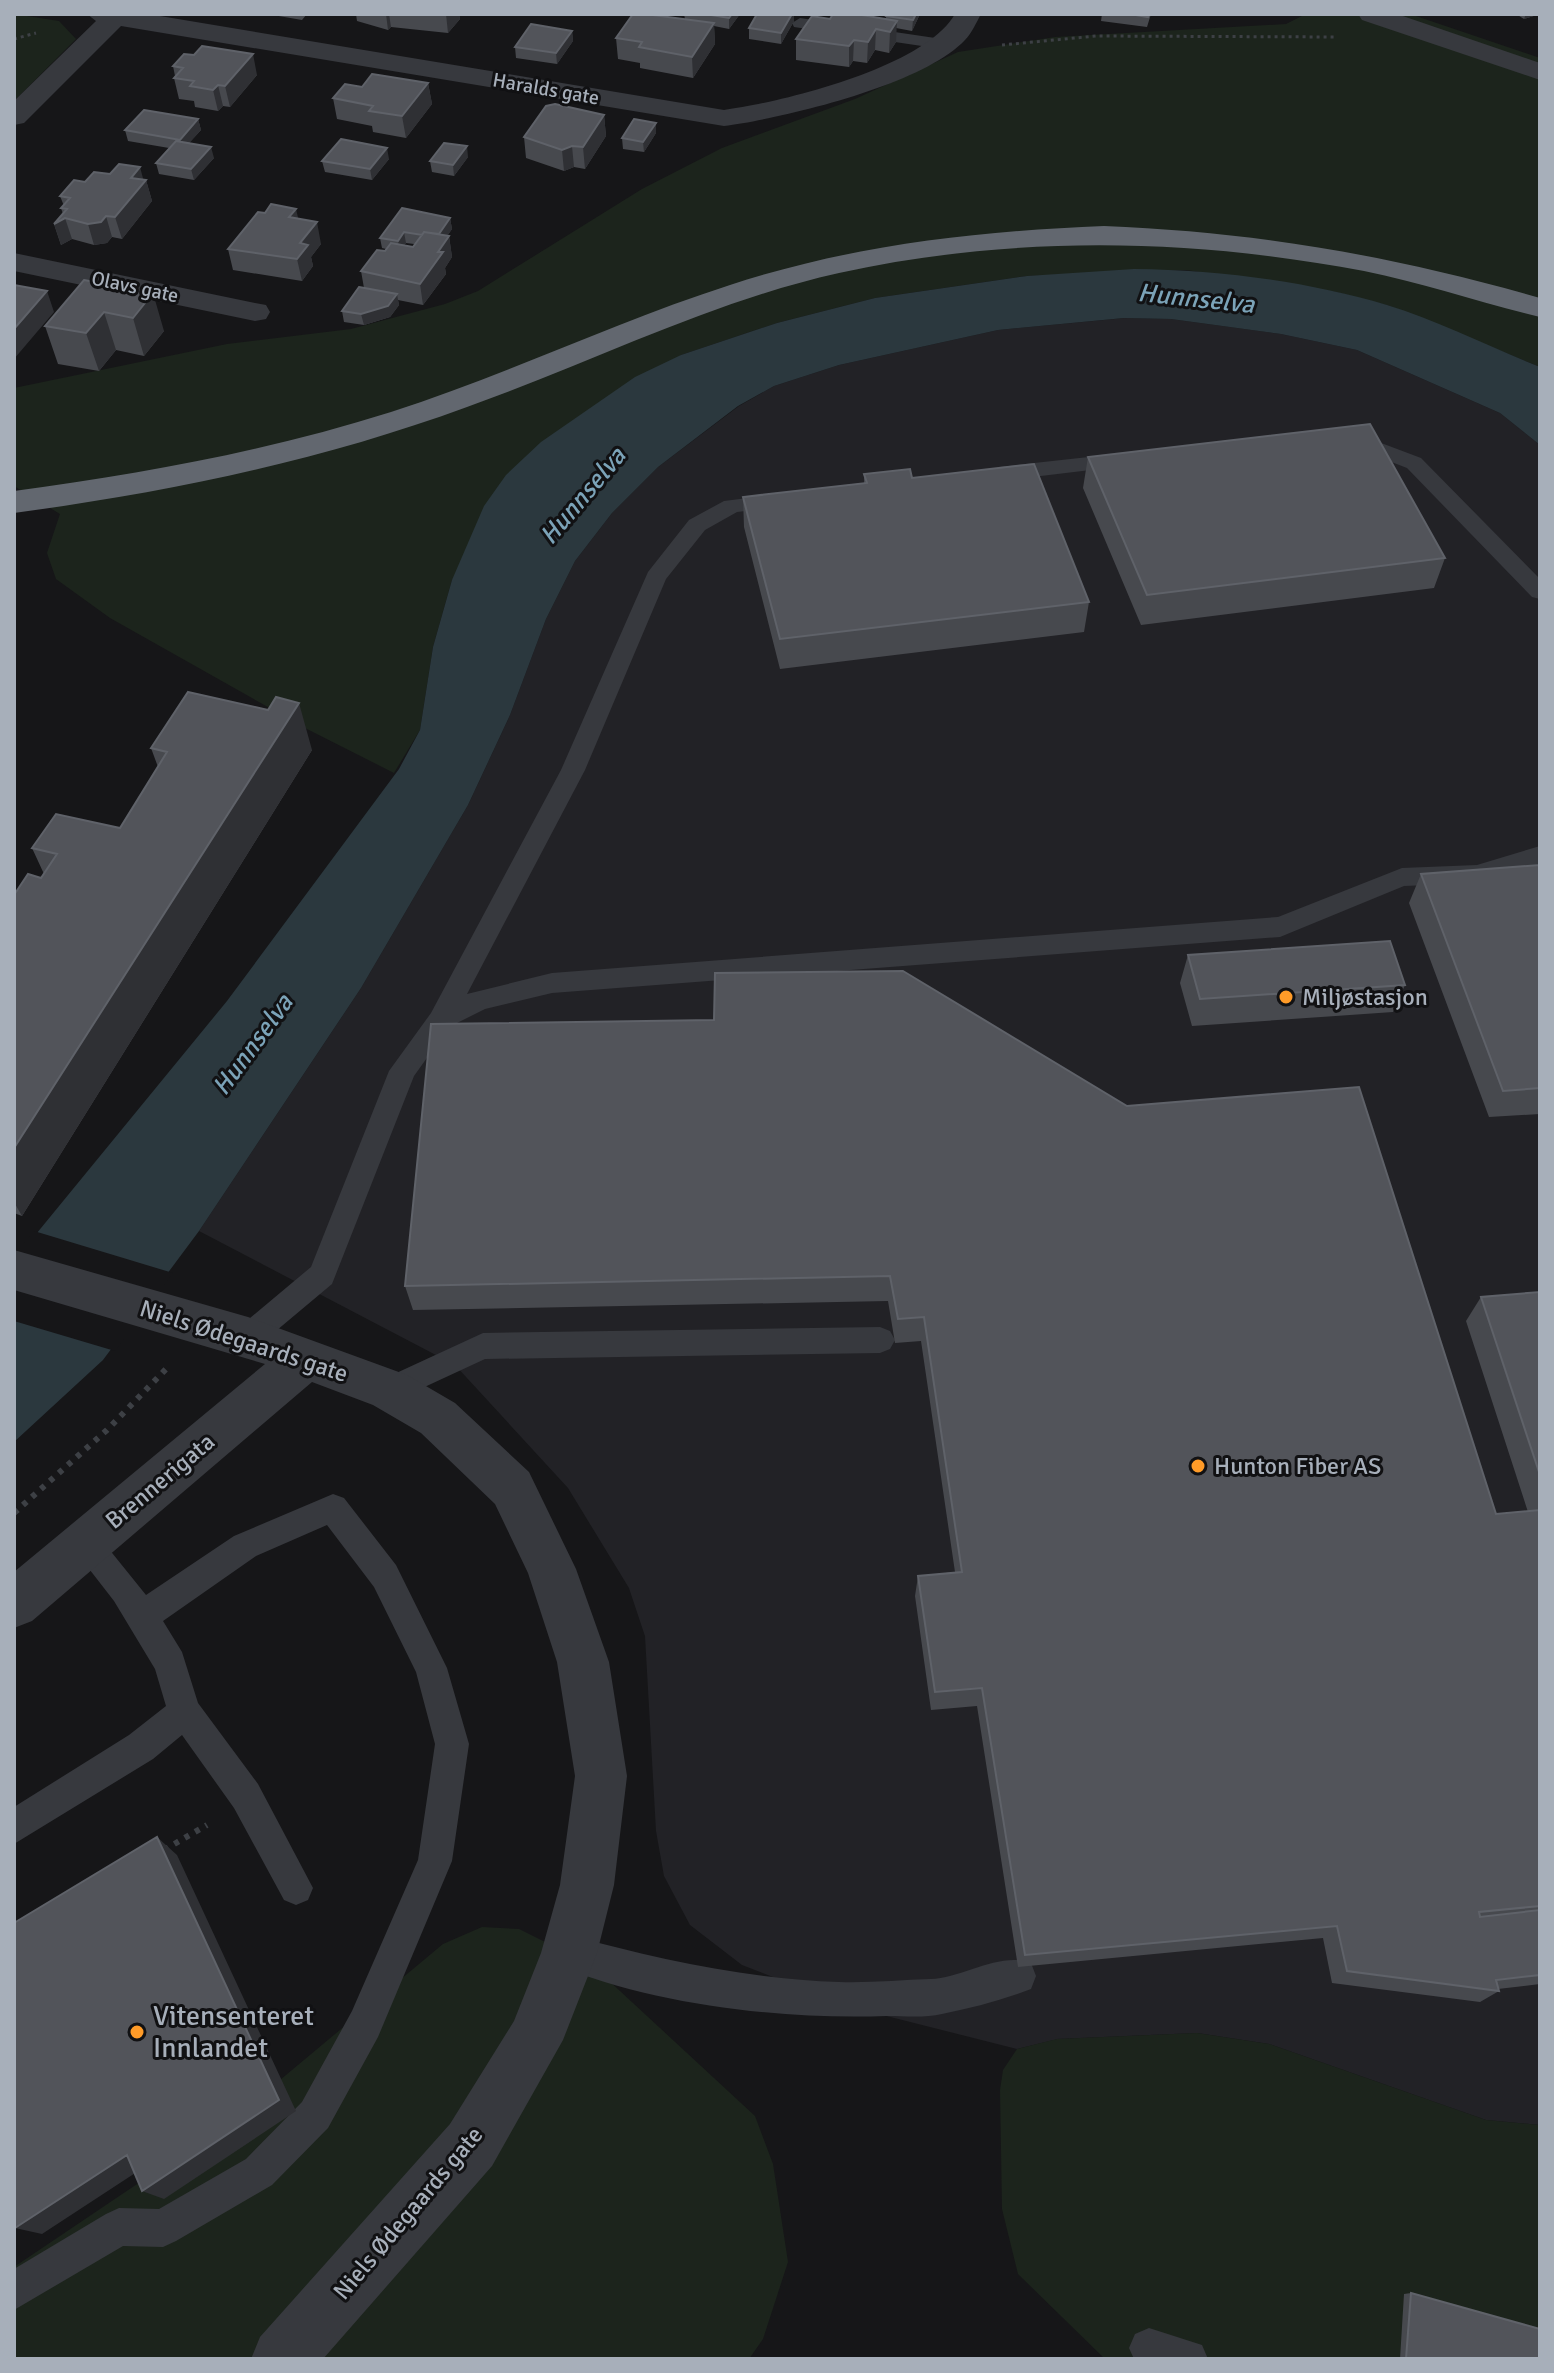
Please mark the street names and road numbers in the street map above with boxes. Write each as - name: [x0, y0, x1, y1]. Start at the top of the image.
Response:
- street label: Haralds gate: [491, 67, 601, 111]
- street label: Olavs gate: [89, 266, 181, 308]
- street label: Niels Ødegaards gate: [136, 1293, 352, 1389]
- street label: Brennerigata: [99, 1427, 221, 1535]
- street label: Niels Ødegaards gate: [327, 2120, 489, 2306]

